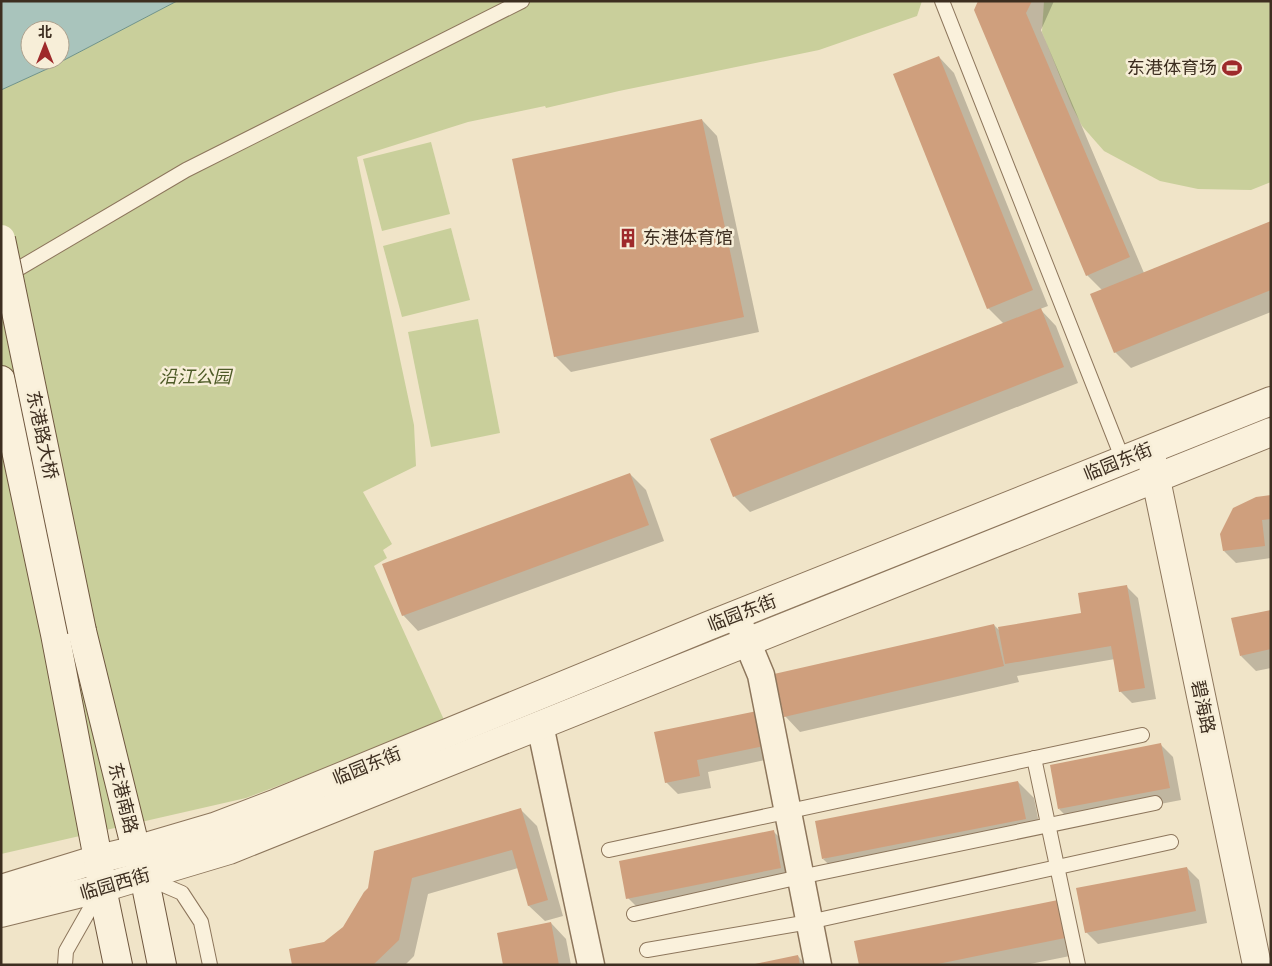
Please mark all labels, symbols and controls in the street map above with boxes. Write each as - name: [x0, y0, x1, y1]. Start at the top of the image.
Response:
- north arrow: [20, 20, 70, 70]
- text: 北: [38, 23, 52, 41]
- place label: 东港体育场: [1127, 56, 1217, 79]
- sports icon: 东港体育场: [1221, 57, 1243, 79]
- place label: 东港体育馆: [643, 226, 733, 249]
- building icon: 东港体育馆: [617, 227, 639, 249]
- park label: 沿江公园: [159, 365, 234, 388]
- street label: 东港路大桥: [22, 388, 63, 481]
- street label: 临园东街: [1080, 437, 1155, 486]
- street label: 临园东街: [704, 589, 780, 636]
- street label: 碧海路: [1187, 678, 1220, 736]
- street label: 临园东街: [329, 741, 404, 790]
- street label: 东港南路: [104, 760, 143, 836]
- street label: 临园西街: [77, 863, 153, 904]

